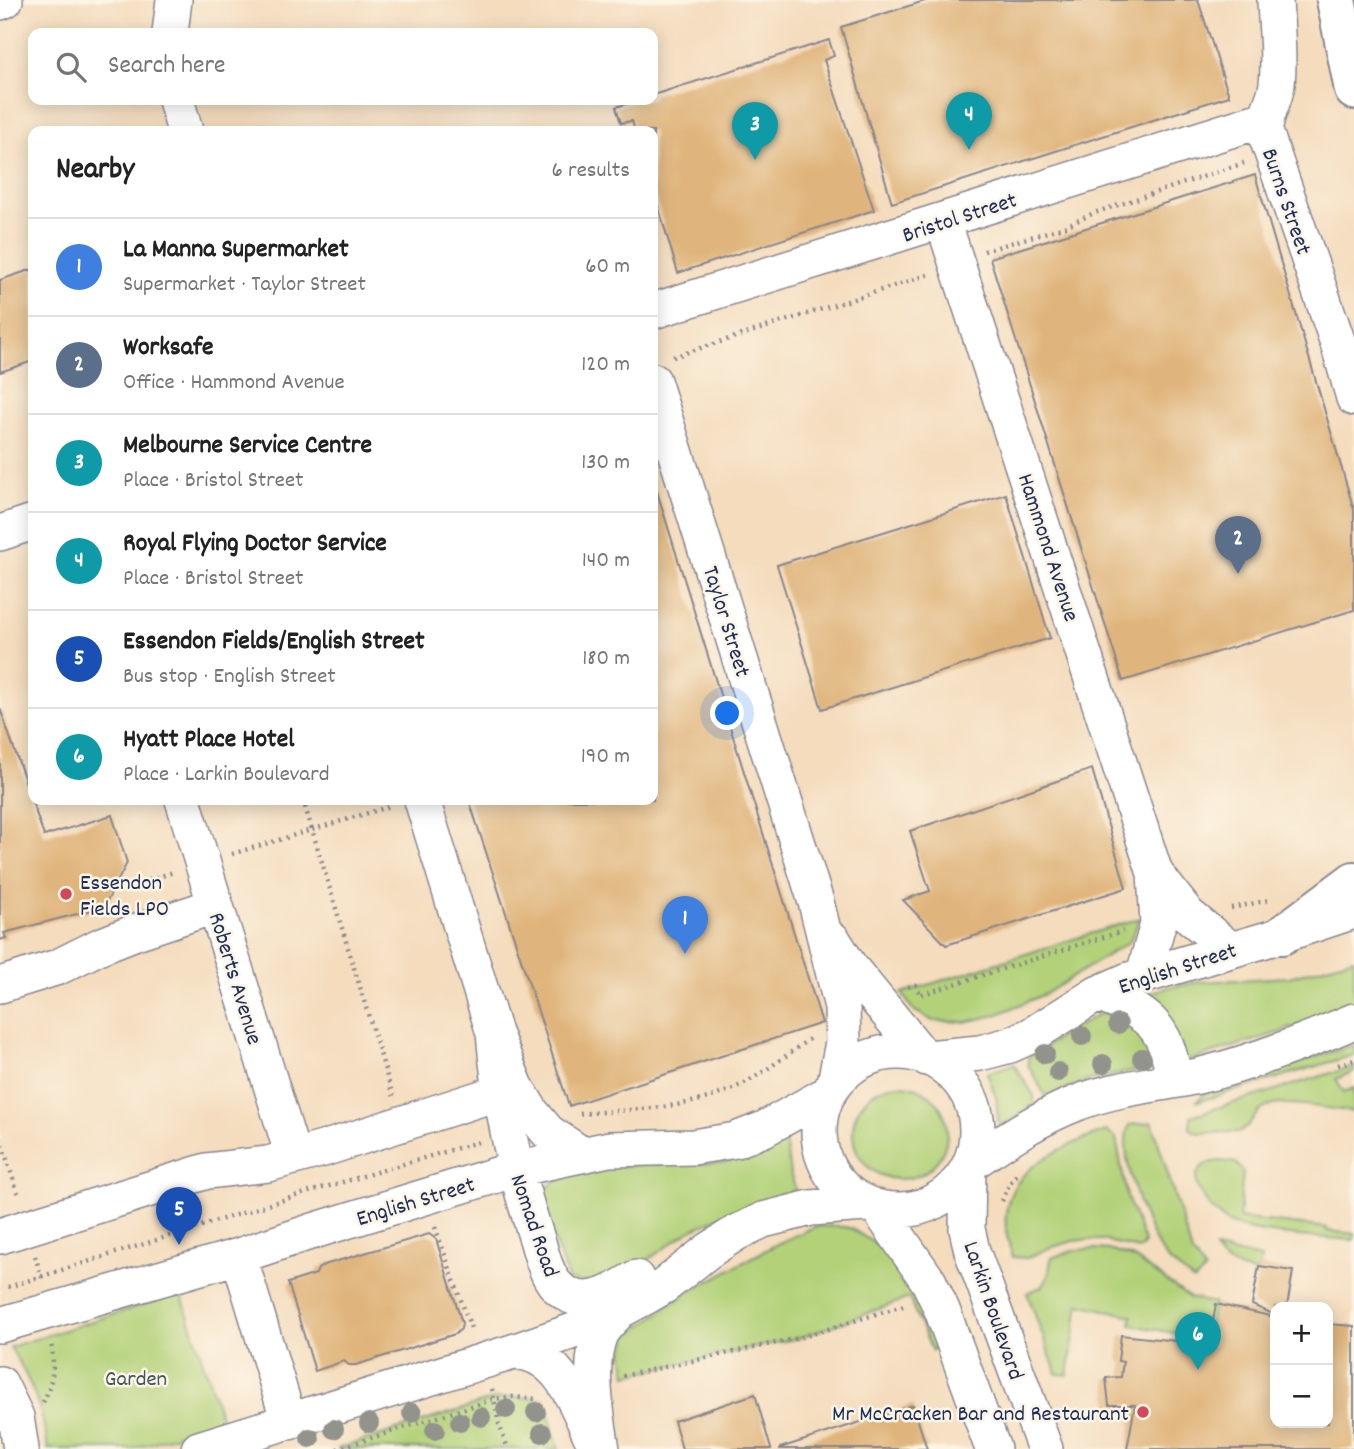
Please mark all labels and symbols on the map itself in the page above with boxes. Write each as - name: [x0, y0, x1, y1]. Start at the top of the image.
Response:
- pin: 4: [946, 92, 992, 150]
- pin: 3: [732, 102, 778, 160]
- street label: Burns Street: [1251, 144, 1318, 260]
- street label: Bristol Street: [899, 185, 1022, 253]
- street label: Hammond Avenue: [1007, 470, 1086, 626]
- pin: 2: [1215, 516, 1261, 574]
- street label: Taylor Street: [692, 562, 757, 682]
- your location: [710, 696, 744, 730]
- place label: Essendon Fields LPO: [80, 868, 169, 927]
- marker: Essendon Fields LPO: [58, 886, 74, 902]
- pin: 1: [662, 896, 708, 954]
- street label: Roberts Avenue: [198, 909, 269, 1049]
- street label: English Street: [1115, 936, 1241, 1005]
- street label: English Street: [353, 1170, 479, 1237]
- street label: Nomad Road: [500, 1170, 566, 1282]
- pin: 5: [156, 1187, 202, 1245]
- street label: Larkin Boulevard: [953, 1237, 1031, 1385]
- pin: 6: [1175, 1312, 1221, 1370]
- park label: Garden: [105, 1364, 167, 1397]
- place label: Mr McCracken Bar and Restaurant: [832, 1399, 1129, 1432]
- marker: Mr McCracken Bar and Restaurant: [1135, 1404, 1151, 1420]

